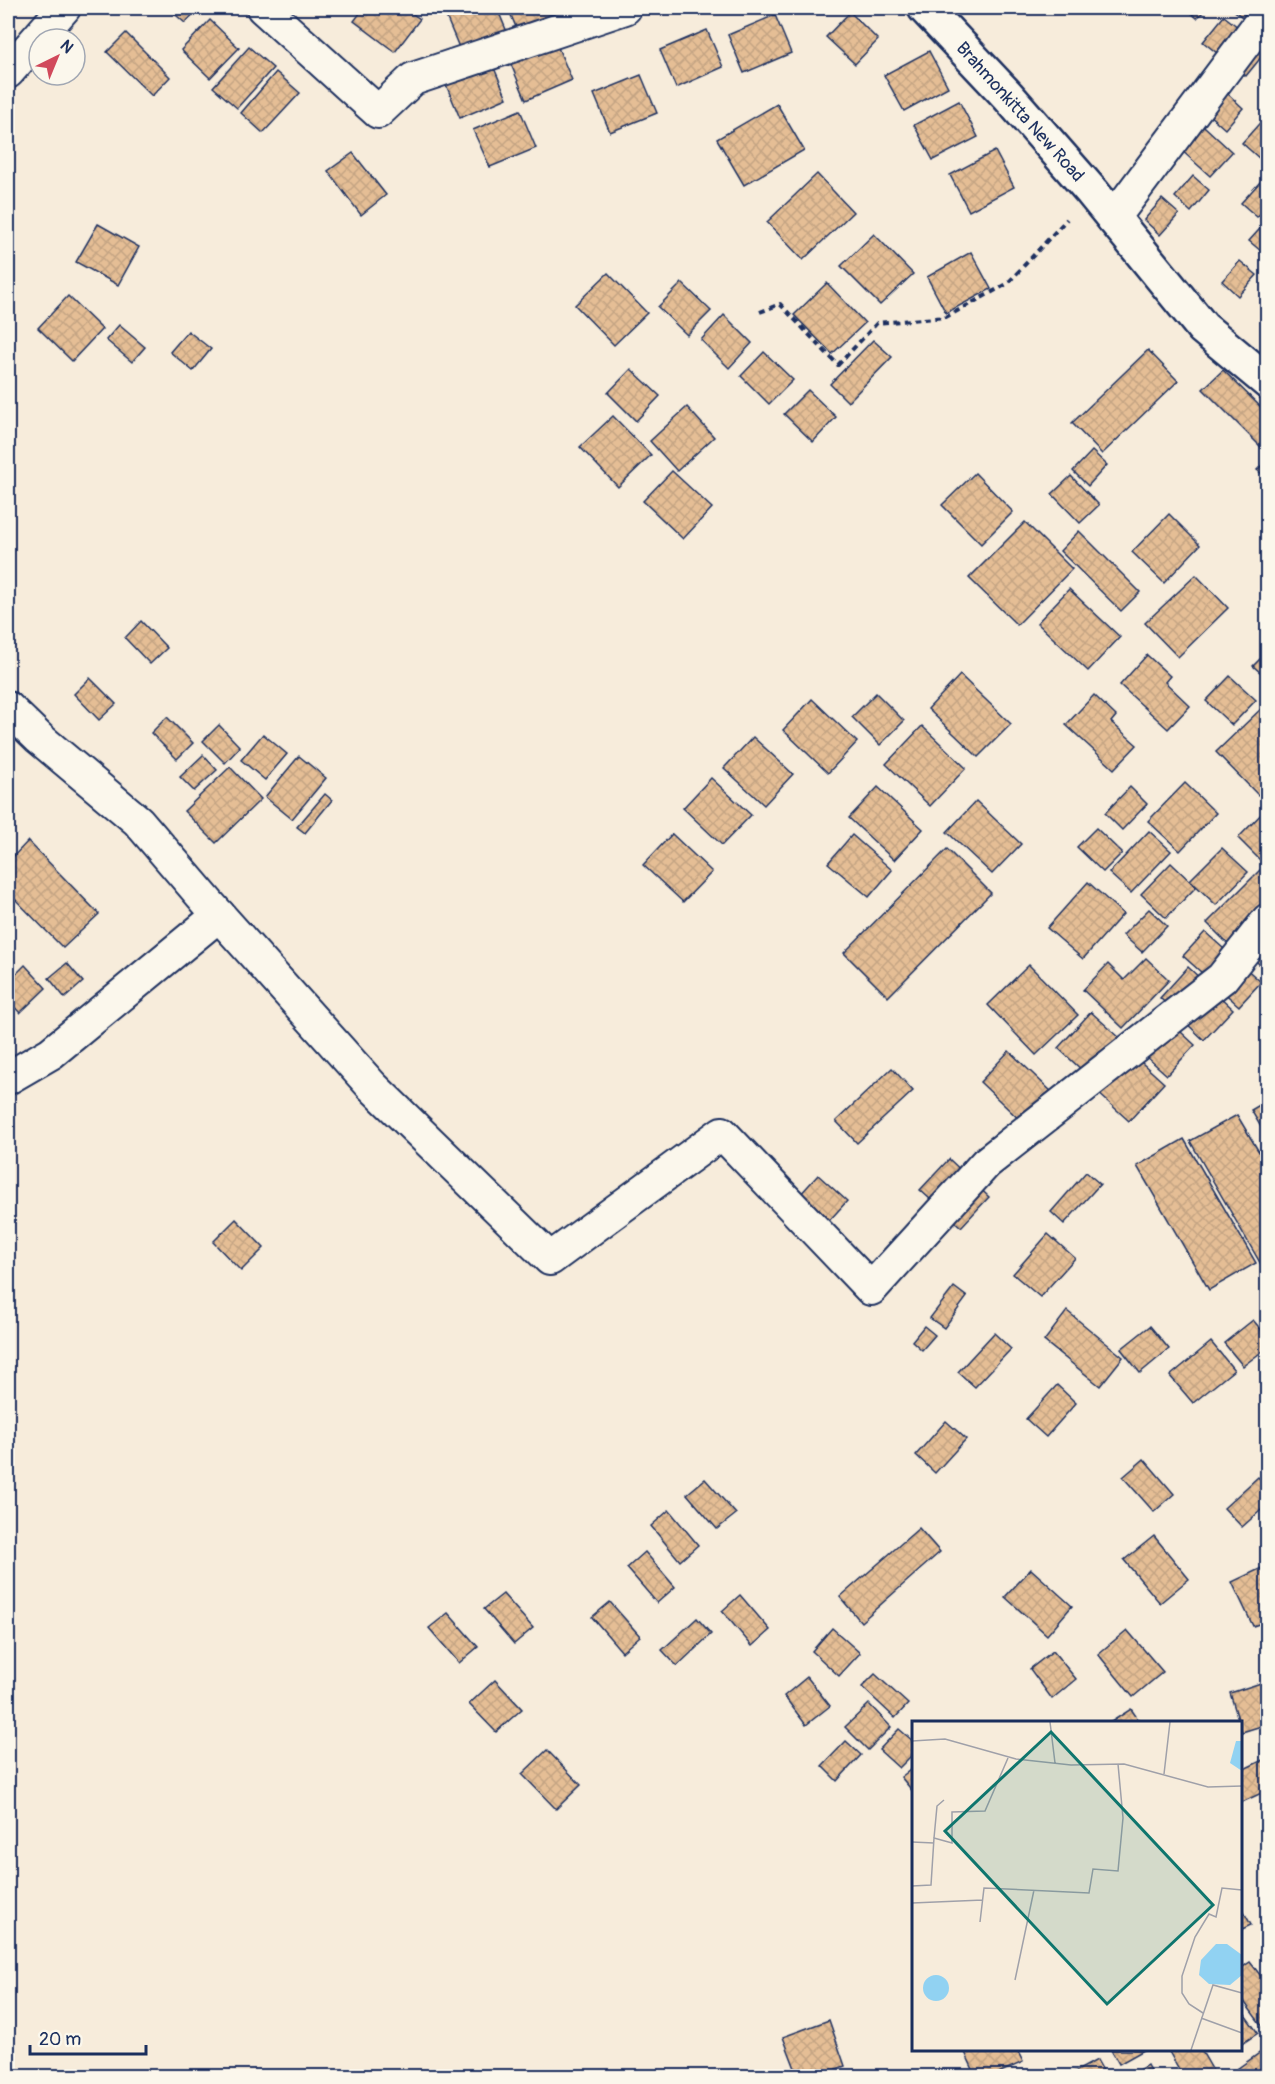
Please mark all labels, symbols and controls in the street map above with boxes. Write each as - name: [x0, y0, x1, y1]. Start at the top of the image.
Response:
- north arrow: [27, 27, 87, 87]
- text: N: [56, 36, 77, 58]
- street label: Brahmonkitta New Road: [951, 37, 1089, 187]
- inset map: [912, 1721, 1242, 2051]
- scale bar: [30, 2018, 146, 2056]
- text: 20 m: [39, 2028, 81, 2051]

